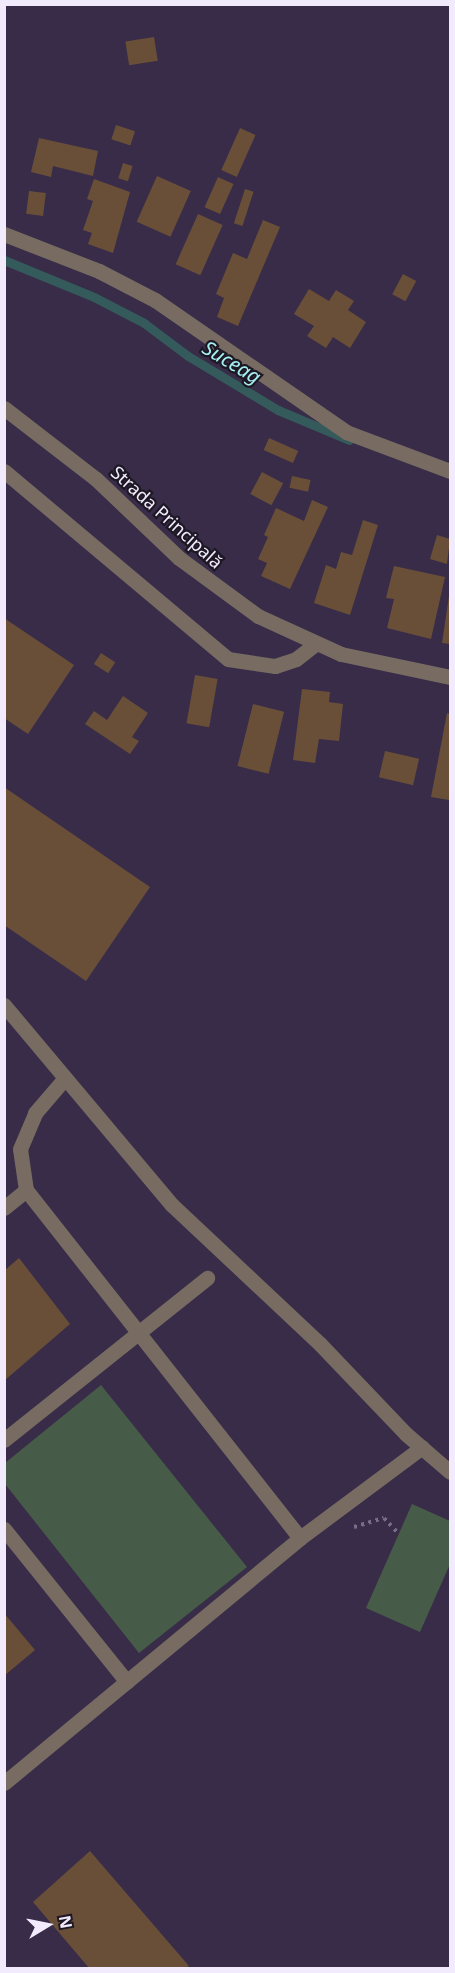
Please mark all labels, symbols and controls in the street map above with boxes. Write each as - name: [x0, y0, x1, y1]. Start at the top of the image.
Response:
- water label: Suceag: [199, 335, 265, 389]
- street label: Strada Principală: [107, 461, 227, 573]
- north arrow: [18, 1895, 78, 1955]
- text: N: [54, 1914, 78, 1930]

